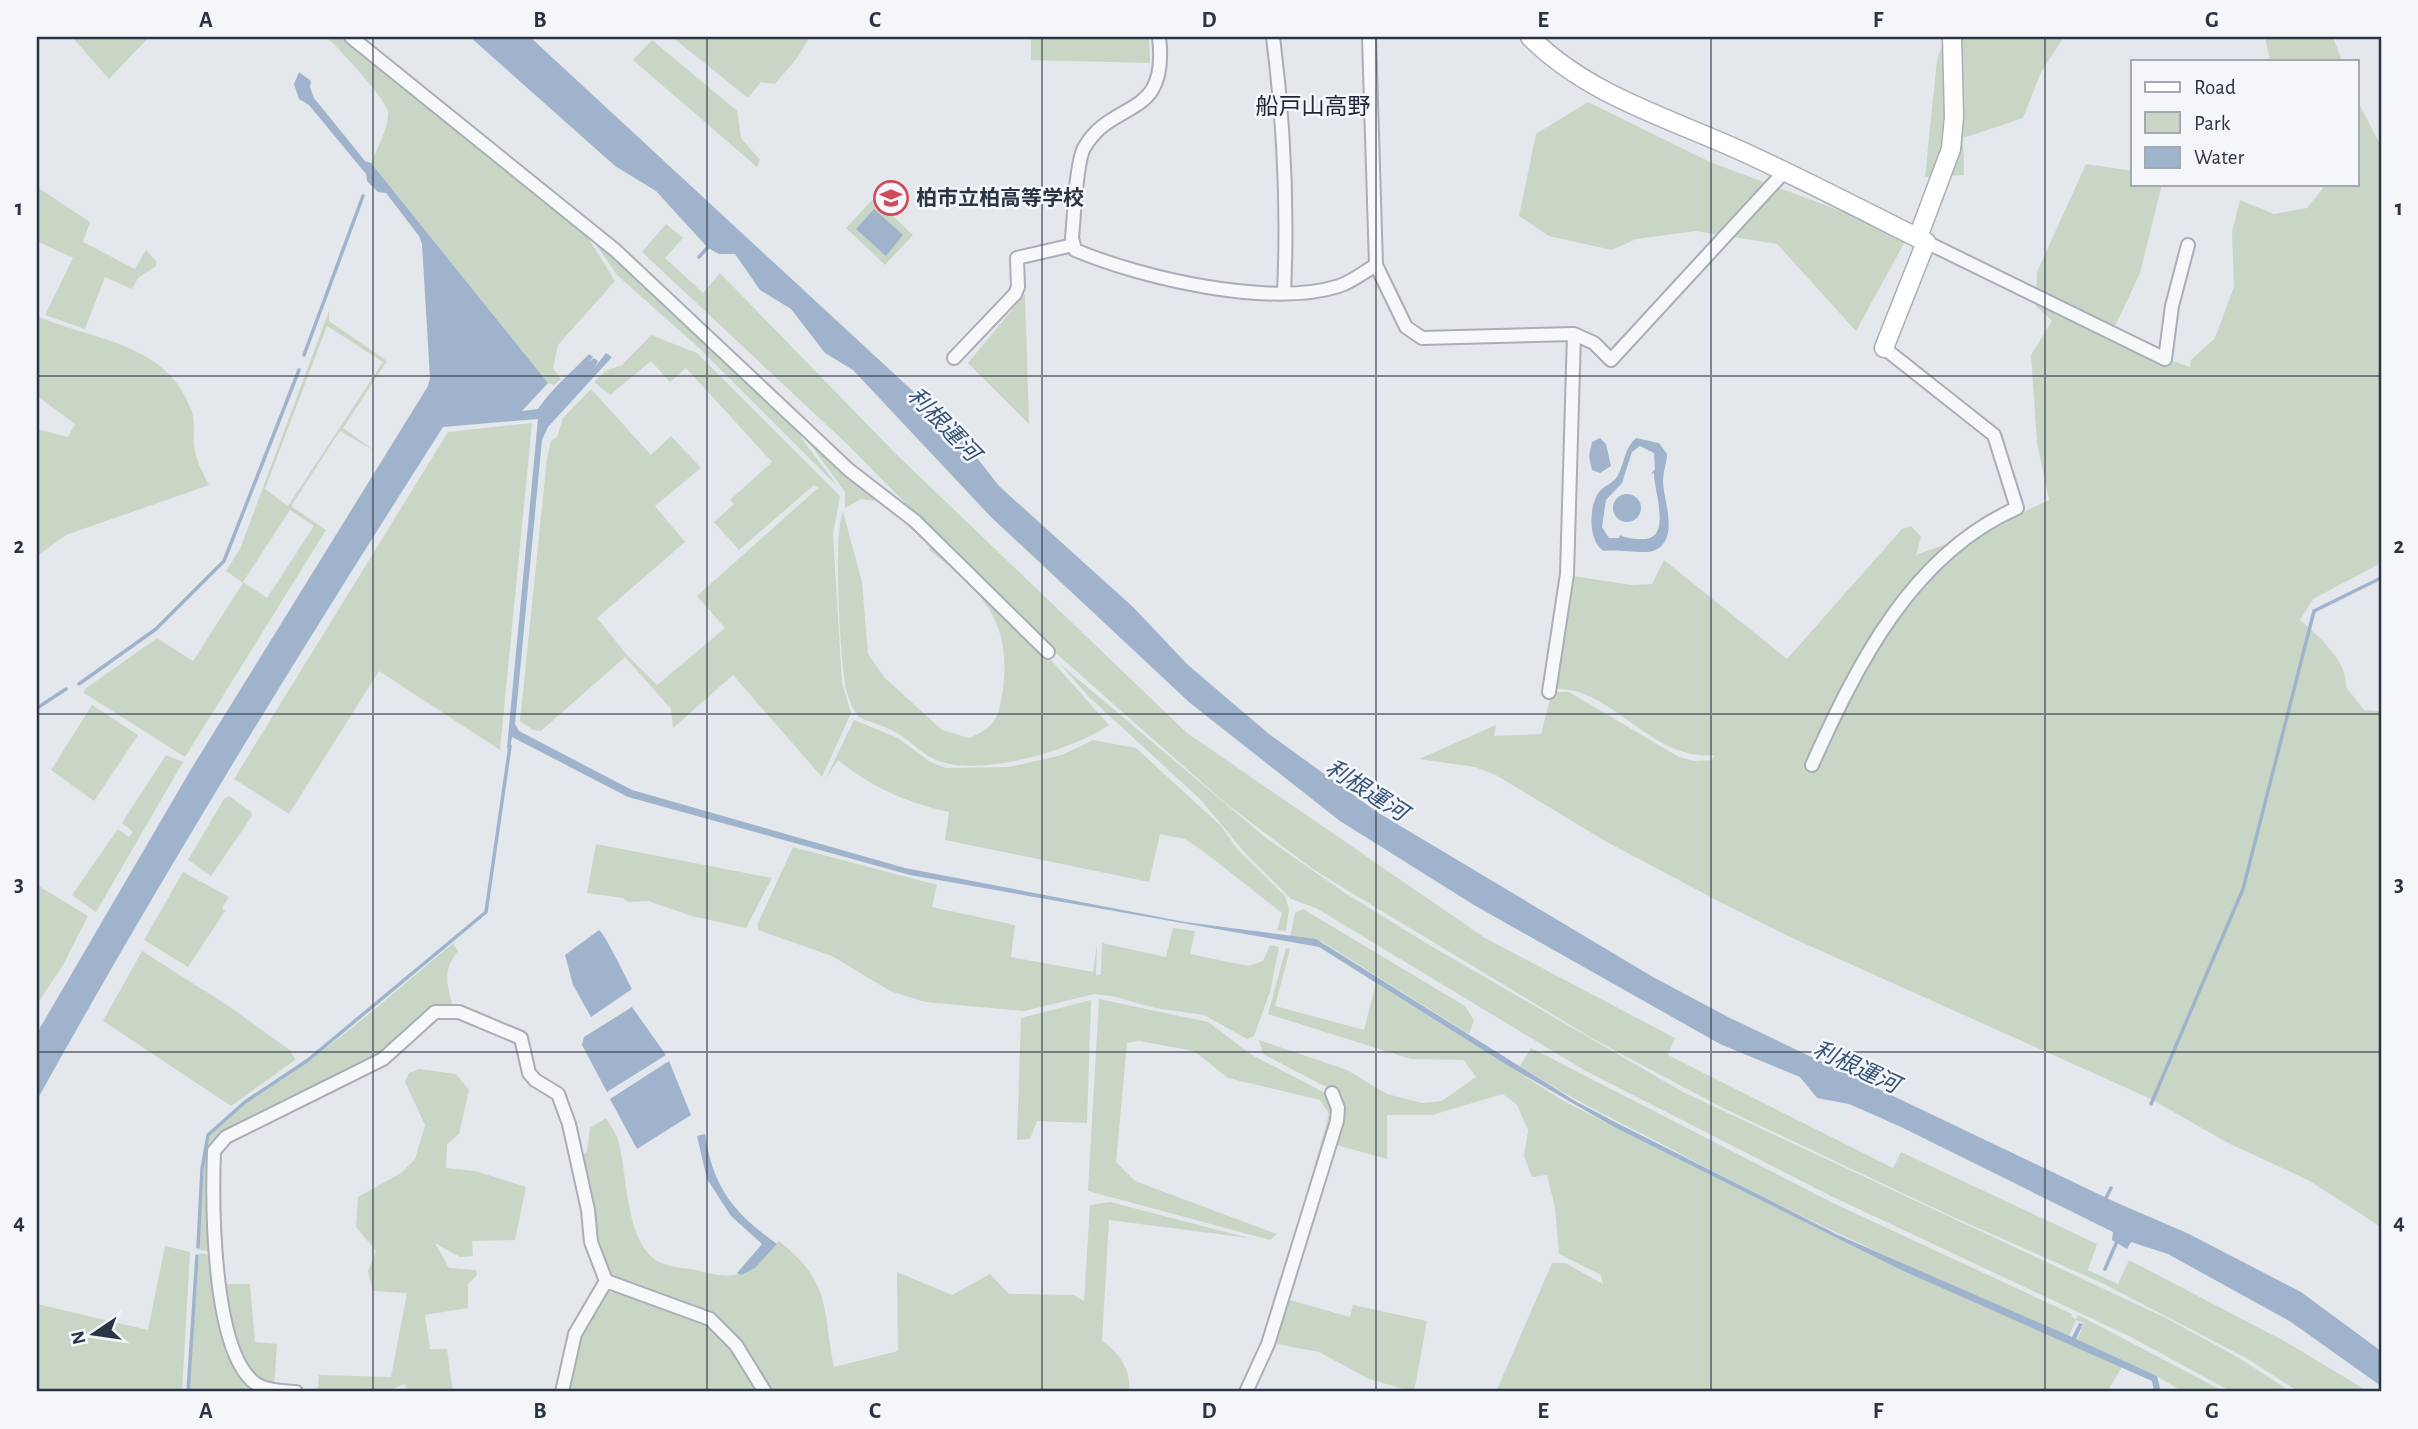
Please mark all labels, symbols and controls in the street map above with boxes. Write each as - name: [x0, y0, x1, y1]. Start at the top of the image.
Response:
- text: A: [199, 9, 213, 32]
- text: B: [533, 9, 547, 32]
- text: C: [869, 9, 881, 32]
- text: D: [1201, 9, 1217, 32]
- text: E: [1537, 9, 1549, 32]
- text: F: [1873, 9, 1884, 32]
- text: G: [2205, 9, 2219, 32]
- legend: [2131, 60, 2358, 186]
- text: Road: [2194, 77, 2236, 98]
- district label: 船戸山高野: [1256, 94, 1371, 119]
- text: Park: [2194, 113, 2231, 134]
- text: Water: [2194, 147, 2244, 168]
- school or university icon: 柏市立柏高等学校: [872, 179, 910, 217]
- place label: 柏市立柏高等学校: [916, 187, 1084, 209]
- text: 1: [15, 197, 23, 220]
- text: 1: [2395, 197, 2403, 220]
- water label: 利根運河: [903, 383, 987, 469]
- text: 2: [14, 535, 25, 558]
- text: 2: [2394, 535, 2405, 558]
- water label: 利根運河: [1321, 755, 1415, 828]
- text: 3: [14, 873, 24, 896]
- text: 3: [2394, 873, 2404, 896]
- water label: 利根運河: [1809, 1036, 1907, 1100]
- text: 4: [13, 1211, 25, 1234]
- text: 4: [2393, 1211, 2405, 1234]
- north arrow: [60, 1300, 130, 1370]
- text: N: [68, 1329, 90, 1346]
- text: A: [199, 1400, 213, 1423]
- text: B: [533, 1400, 547, 1423]
- text: C: [869, 1400, 881, 1423]
- text: D: [1201, 1400, 1217, 1423]
- text: E: [1537, 1400, 1549, 1423]
- text: F: [1873, 1400, 1884, 1423]
- text: G: [2205, 1400, 2219, 1423]

